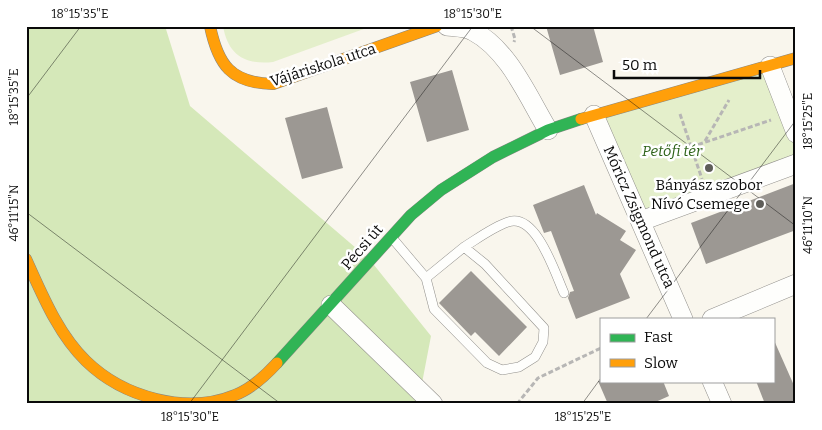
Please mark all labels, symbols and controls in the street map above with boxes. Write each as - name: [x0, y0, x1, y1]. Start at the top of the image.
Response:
- text: 18°15'35"E: [52, 7, 108, 21]
- text: 18°15'30"E: [444, 7, 502, 21]
- street label: Vájáriskola utca: [268, 39, 378, 91]
- scale bar: [614, 48, 761, 80]
- text: 50 m: [622, 56, 658, 74]
- text: 18°15'35"E: [7, 69, 21, 125]
- text: 18°15'25"E: [801, 93, 815, 149]
- park label: Petőfi tér: [642, 142, 703, 160]
- street label: Móricz Zsigmond utca: [599, 143, 679, 291]
- marker: Bányász szobor: [703, 162, 715, 174]
- place label: Bányász szobor: [656, 176, 763, 194]
- text: 46°11'15"N: [7, 184, 21, 241]
- place label: Nívó Csemege: [651, 195, 750, 213]
- text: 46°11'10"N: [801, 195, 815, 254]
- marker: Nívó Csemege: [754, 198, 766, 210]
- street label: Pécsi út: [337, 220, 387, 273]
- legend: [600, 318, 774, 382]
- text: Fast: [644, 328, 673, 346]
- text: Slow: [644, 354, 679, 372]
- text: 18°15'30"E: [161, 410, 219, 424]
- text: 18°15'25"E: [555, 410, 611, 424]

